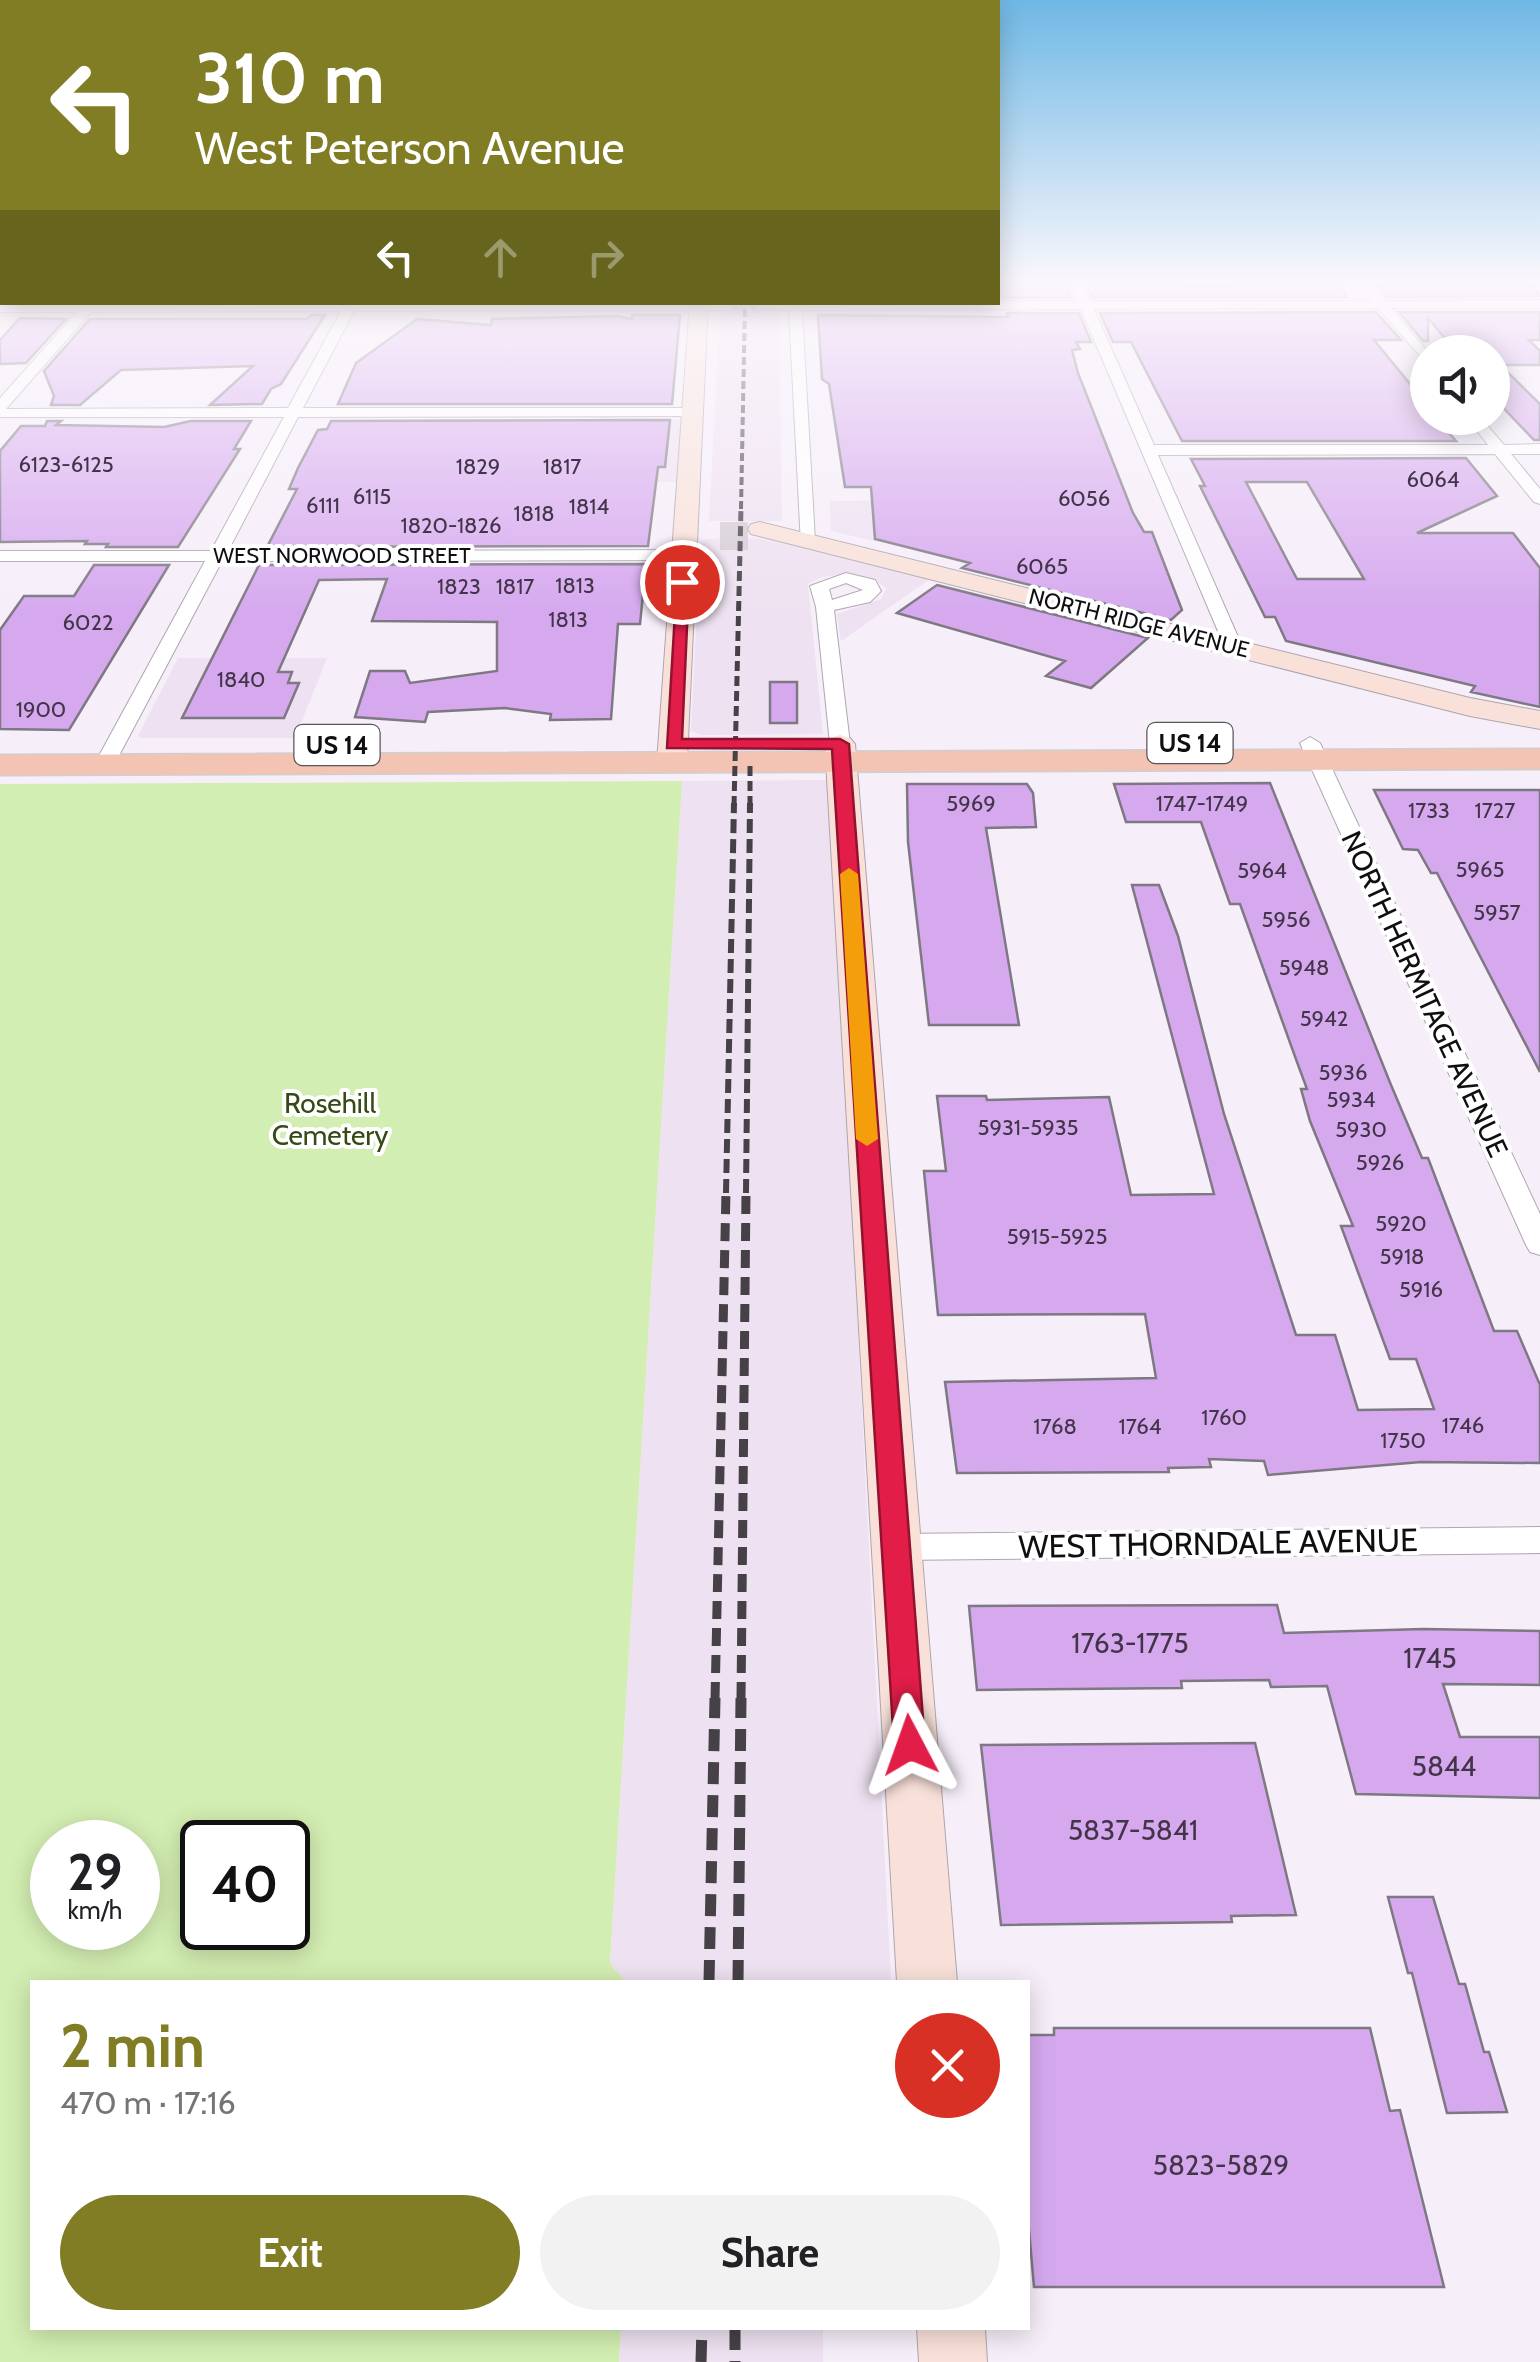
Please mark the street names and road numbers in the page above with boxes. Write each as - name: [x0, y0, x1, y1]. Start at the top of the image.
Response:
- street label: WEST NORWOOD STREET: [213, 542, 471, 569]
- street label: NORTH RIDGE AVENUE: [1026, 583, 1252, 663]
- road number: US 14: [1148, 723, 1232, 763]
- road number: US 14: [294, 725, 380, 765]
- street label: NORTH HERMITAGE AVENUE: [1334, 826, 1516, 1162]
- street label: WEST THORNDALE AVENUE: [1018, 1520, 1418, 1566]

